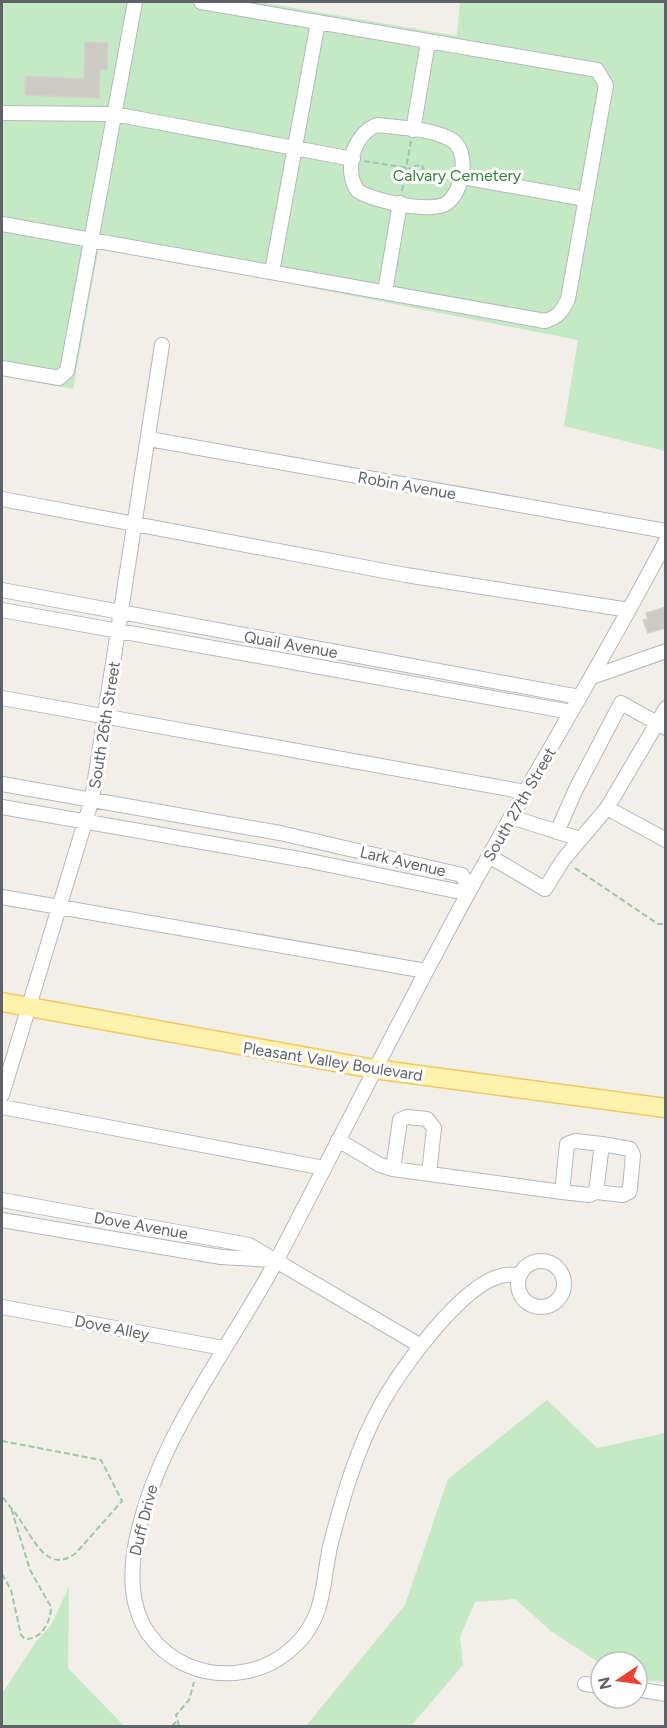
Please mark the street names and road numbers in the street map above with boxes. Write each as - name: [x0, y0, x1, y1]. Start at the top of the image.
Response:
- street label: Robin Avenue: [356, 468, 458, 504]
- street label: Quail Avenue: [243, 627, 340, 662]
- street label: South 26th Street: [85, 660, 124, 790]
- street label: South 27th Street: [479, 744, 560, 865]
- street label: Lark Avenue: [358, 842, 448, 881]
- street label: Pleasant Valley Boulevard: [242, 1038, 424, 1085]
- street label: Dove Avenue: [92, 1208, 190, 1243]
- street label: Dove Alley: [73, 1311, 151, 1344]
- street label: Duff Drive: [125, 1482, 162, 1558]

